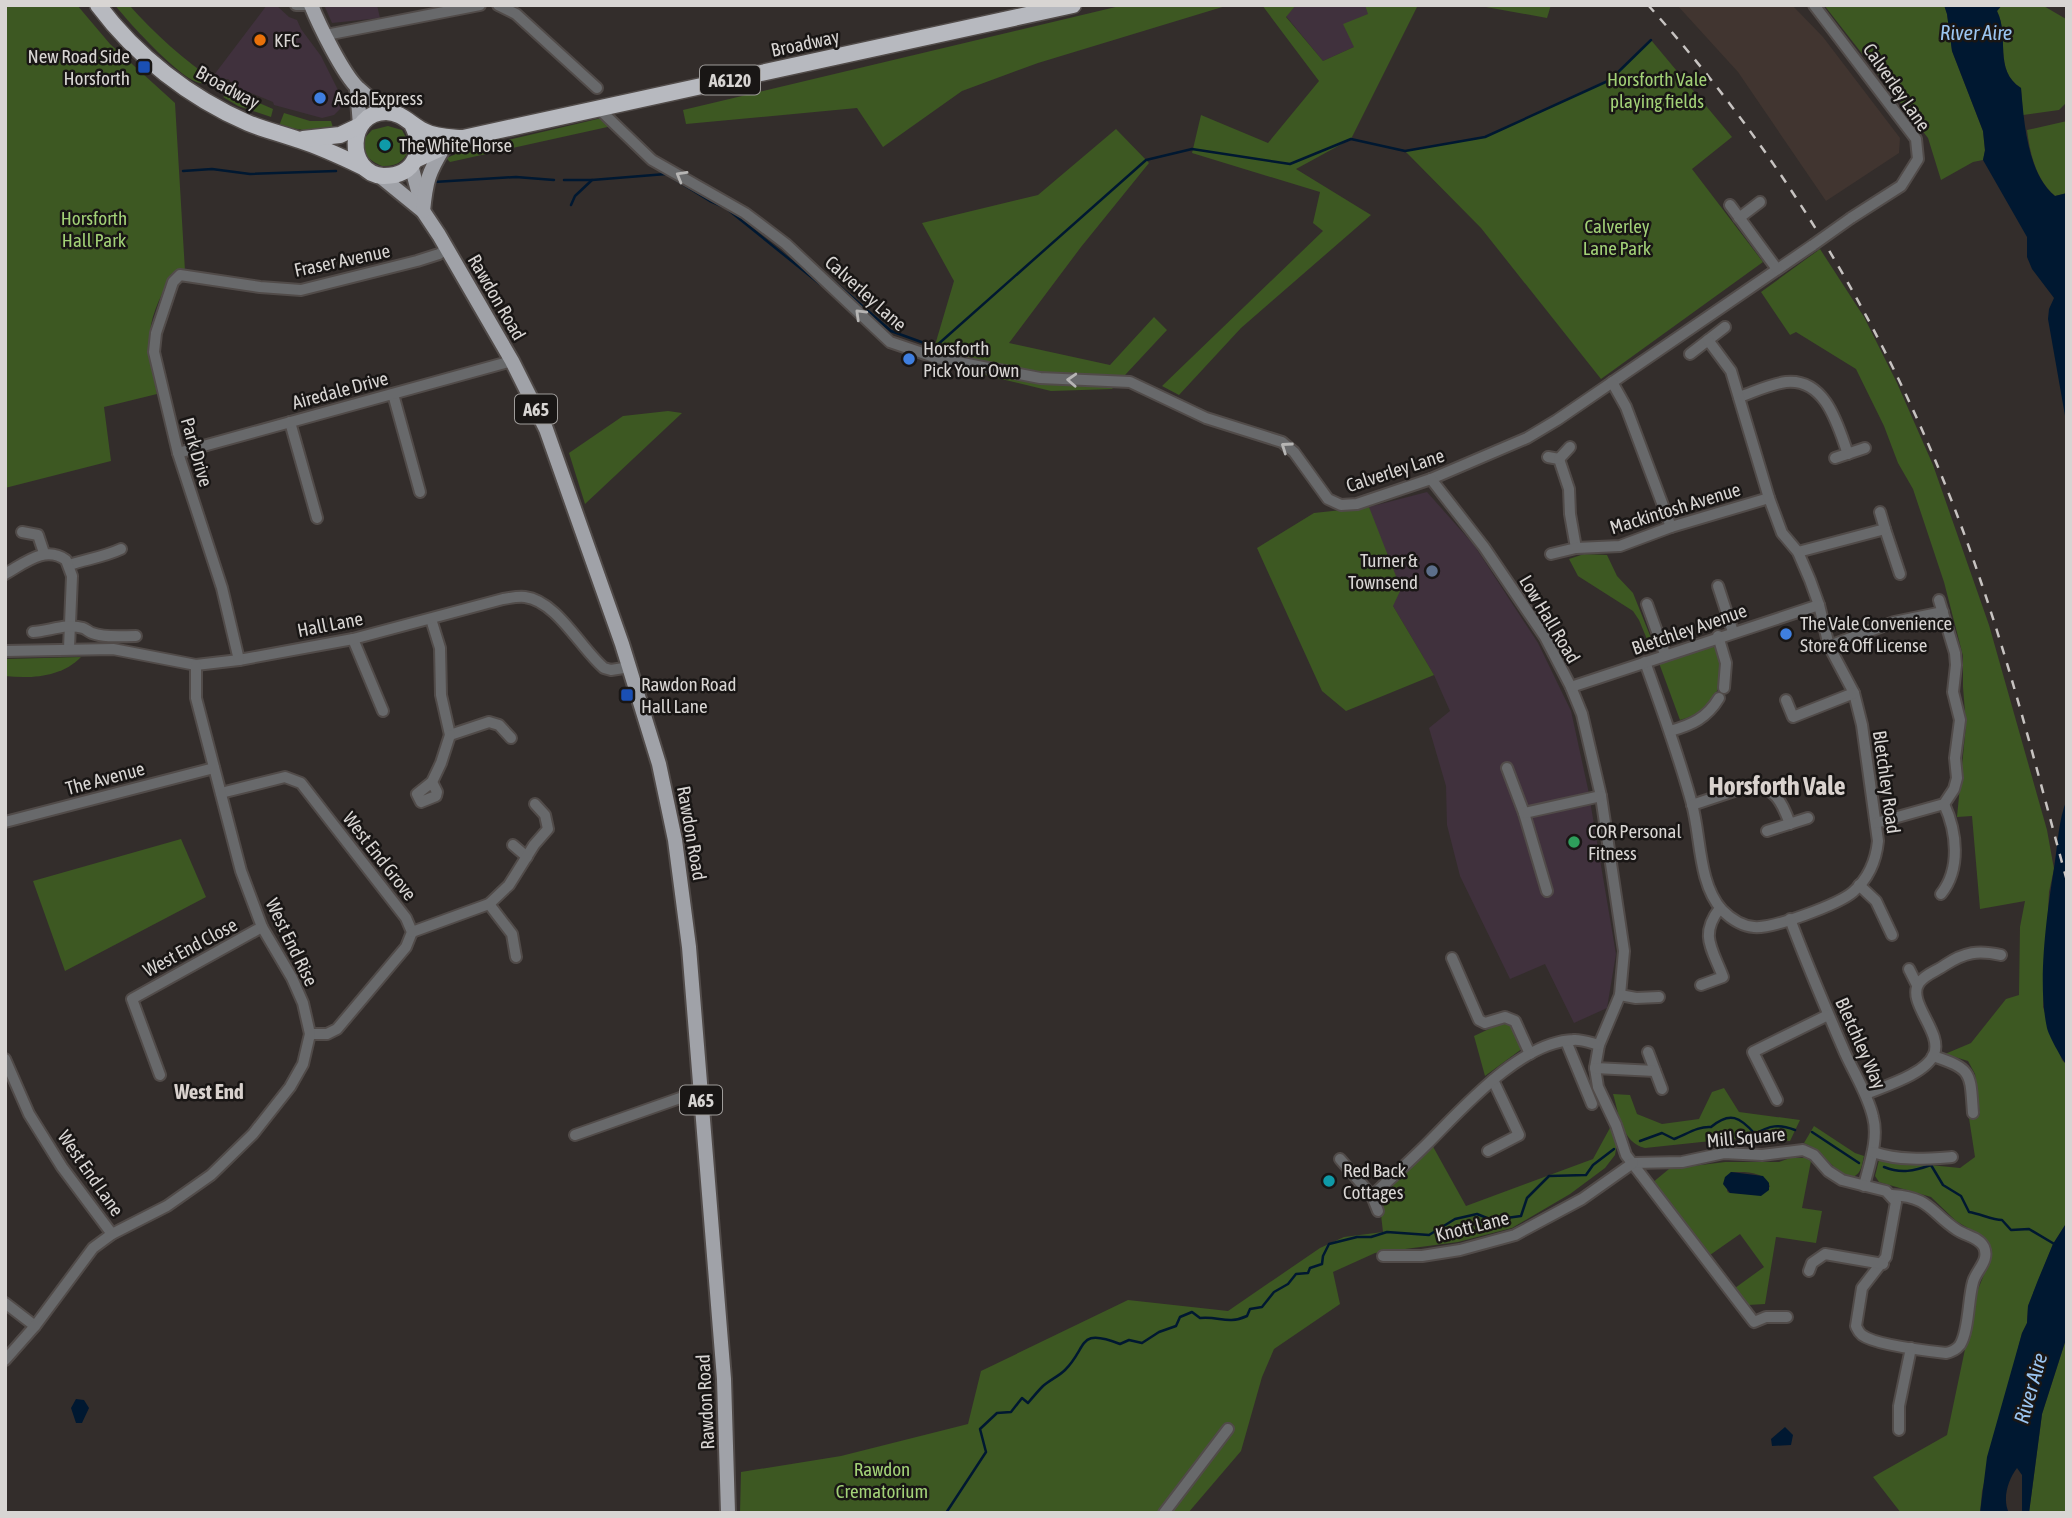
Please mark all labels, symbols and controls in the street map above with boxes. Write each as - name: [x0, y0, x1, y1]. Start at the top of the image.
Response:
- water label: River Aire: [1940, 20, 2012, 44]
- street label: Broadway: [769, 25, 841, 61]
- place label: KFC: [274, 29, 300, 51]
- marker: KFC: [252, 32, 268, 48]
- street label: Calverley Lane: [1859, 39, 1935, 135]
- place label: New Road Side Horsforth: [28, 45, 130, 89]
- marker: New Road Side Horsforth: [136, 59, 152, 75]
- street label: Broadway: [192, 61, 264, 113]
- road number: A6120: [700, 66, 760, 94]
- park label: Horsforth Vale playing fields: [1607, 68, 1707, 112]
- place label: Asda Express: [334, 87, 423, 109]
- marker: Asda Express: [312, 90, 328, 106]
- place label: The White Horse: [399, 134, 512, 156]
- marker: The White Horse: [377, 137, 393, 153]
- one-way arrow: [675, 171, 688, 184]
- park label: Horsforth Hall Park: [61, 207, 127, 251]
- park label: Calverley Lane Park: [1583, 215, 1652, 259]
- street label: Fraser Avenue: [292, 239, 392, 281]
- street label: Rawdon Road: [464, 250, 530, 344]
- street label: Calverley Lane: [821, 251, 911, 335]
- one-way arrow: [855, 309, 868, 322]
- place label: Horsforth Pick Your Own: [923, 337, 1020, 381]
- marker: Horsforth Pick Your Own: [901, 351, 917, 367]
- street label: Airedale Drive: [290, 367, 390, 413]
- one-way arrow: [1066, 372, 1077, 387]
- road number: A65: [515, 394, 557, 424]
- street label: Park Drive: [177, 415, 217, 489]
- one-way arrow: [1281, 443, 1294, 455]
- street label: Calverley Lane: [1343, 444, 1447, 496]
- street label: Mackintosh Avenue: [1607, 478, 1743, 538]
- place label: Turner & Townsend: [1348, 549, 1418, 593]
- marker: Turner & Townsend: [1424, 563, 1440, 579]
- street label: Low Hall Road: [1515, 571, 1585, 667]
- street label: Bletchley Avenue: [1629, 599, 1749, 659]
- street label: Hall Lane: [295, 607, 365, 641]
- place label: The Vale Convenience Store & Off License: [1800, 612, 1952, 656]
- marker: The Vale Convenience Store & Off License: [1778, 626, 1794, 642]
- place label: Rawdon Road Hall Lane: [641, 673, 737, 717]
- marker: Rawdon Road Hall Lane: [619, 687, 635, 703]
- street label: Bletchley Road: [1869, 729, 1905, 835]
- street label: The Avenue: [63, 757, 147, 799]
- district label: Horsforth Vale: [1708, 771, 1846, 801]
- street label: Rawdon Road: [673, 784, 711, 882]
- street label: West End Grove: [339, 807, 421, 905]
- place label: COR Personal Fitness: [1588, 820, 1681, 864]
- marker: COR Personal Fitness: [1566, 834, 1582, 850]
- street label: West End Rise: [261, 895, 323, 989]
- street label: West End Close: [139, 913, 241, 981]
- street label: Bletchley Way: [1831, 994, 1891, 1092]
- district label: West End: [173, 1079, 244, 1103]
- road number: A65: [680, 1086, 722, 1114]
- street label: Mill Square: [1706, 1123, 1786, 1151]
- street label: West End Lane: [53, 1126, 129, 1220]
- place label: Red Back Cottages: [1343, 1159, 1407, 1203]
- marker: Red Back Cottages: [1321, 1173, 1337, 1189]
- street label: Knott Lane: [1433, 1206, 1511, 1246]
- water label: River Aire: [2008, 1350, 2052, 1426]
- street label: Rawdon Road: [692, 1354, 718, 1450]
- park label: Rawdon Crematorium: [836, 1458, 928, 1502]

